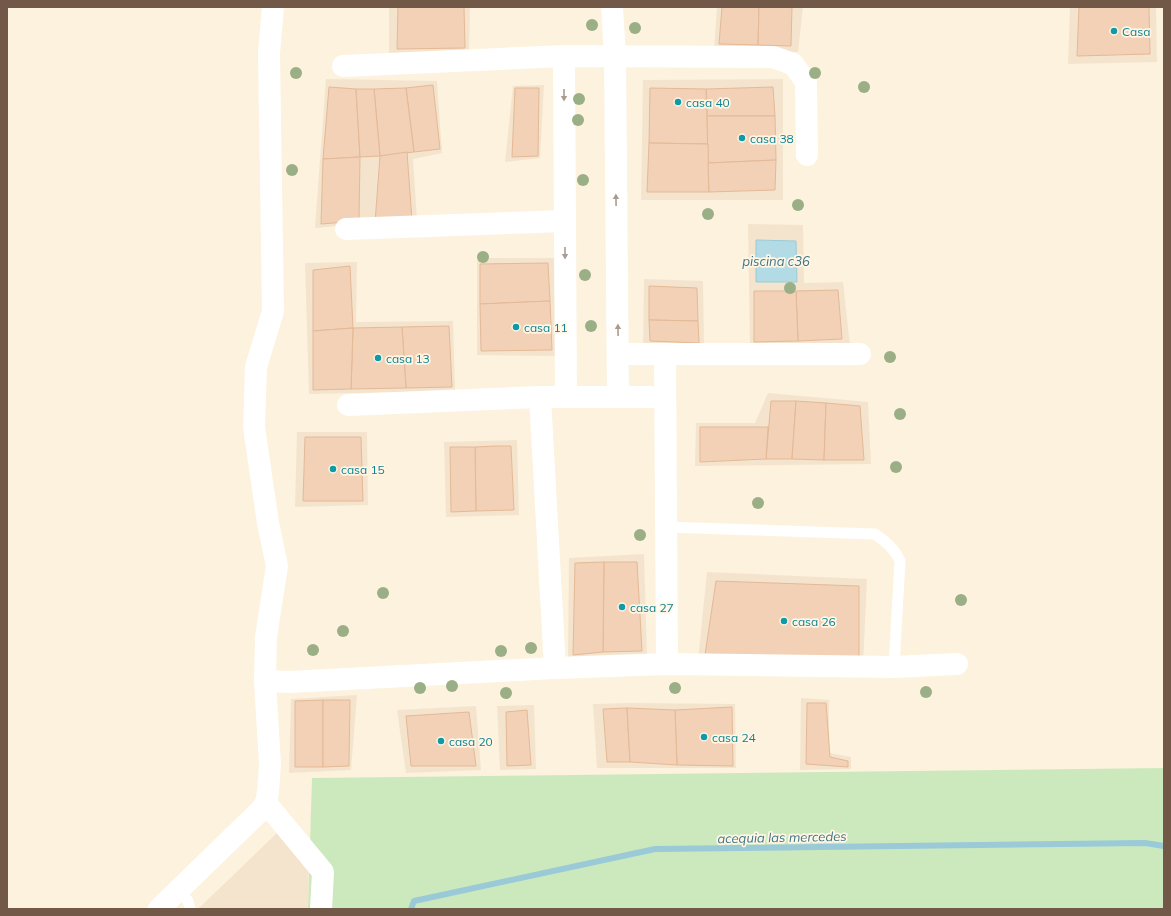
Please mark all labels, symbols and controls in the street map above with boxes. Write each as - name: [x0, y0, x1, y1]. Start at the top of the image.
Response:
- place label: Casa: [1122, 24, 1150, 39]
- marker: Casa: [1109, 26, 1119, 36]
- one-way arrow: [561, 89, 567, 102]
- place label: casa 40: [686, 95, 730, 110]
- marker: casa 40: [673, 97, 683, 107]
- place label: casa 38: [750, 131, 794, 146]
- marker: casa 38: [737, 133, 747, 143]
- one-way arrow: [613, 193, 619, 206]
- one-way arrow: [562, 247, 568, 260]
- water label: piscina c36: [742, 253, 810, 269]
- place label: casa 11: [524, 320, 568, 335]
- marker: casa 11: [511, 322, 521, 332]
- one-way arrow: [615, 323, 621, 336]
- place label: casa 13: [386, 351, 430, 366]
- marker: casa 13: [373, 353, 383, 363]
- place label: casa 15: [341, 462, 385, 477]
- marker: casa 15: [328, 464, 338, 474]
- place label: casa 27: [630, 600, 674, 615]
- marker: casa 27: [617, 602, 627, 612]
- place label: casa 26: [792, 614, 836, 629]
- marker: casa 26: [779, 616, 789, 626]
- place label: casa 24: [712, 730, 756, 745]
- marker: casa 24: [699, 732, 709, 742]
- place label: casa 20: [449, 734, 493, 749]
- marker: casa 20: [436, 736, 446, 746]
- water label: acequia las mercedes: [717, 828, 847, 846]

